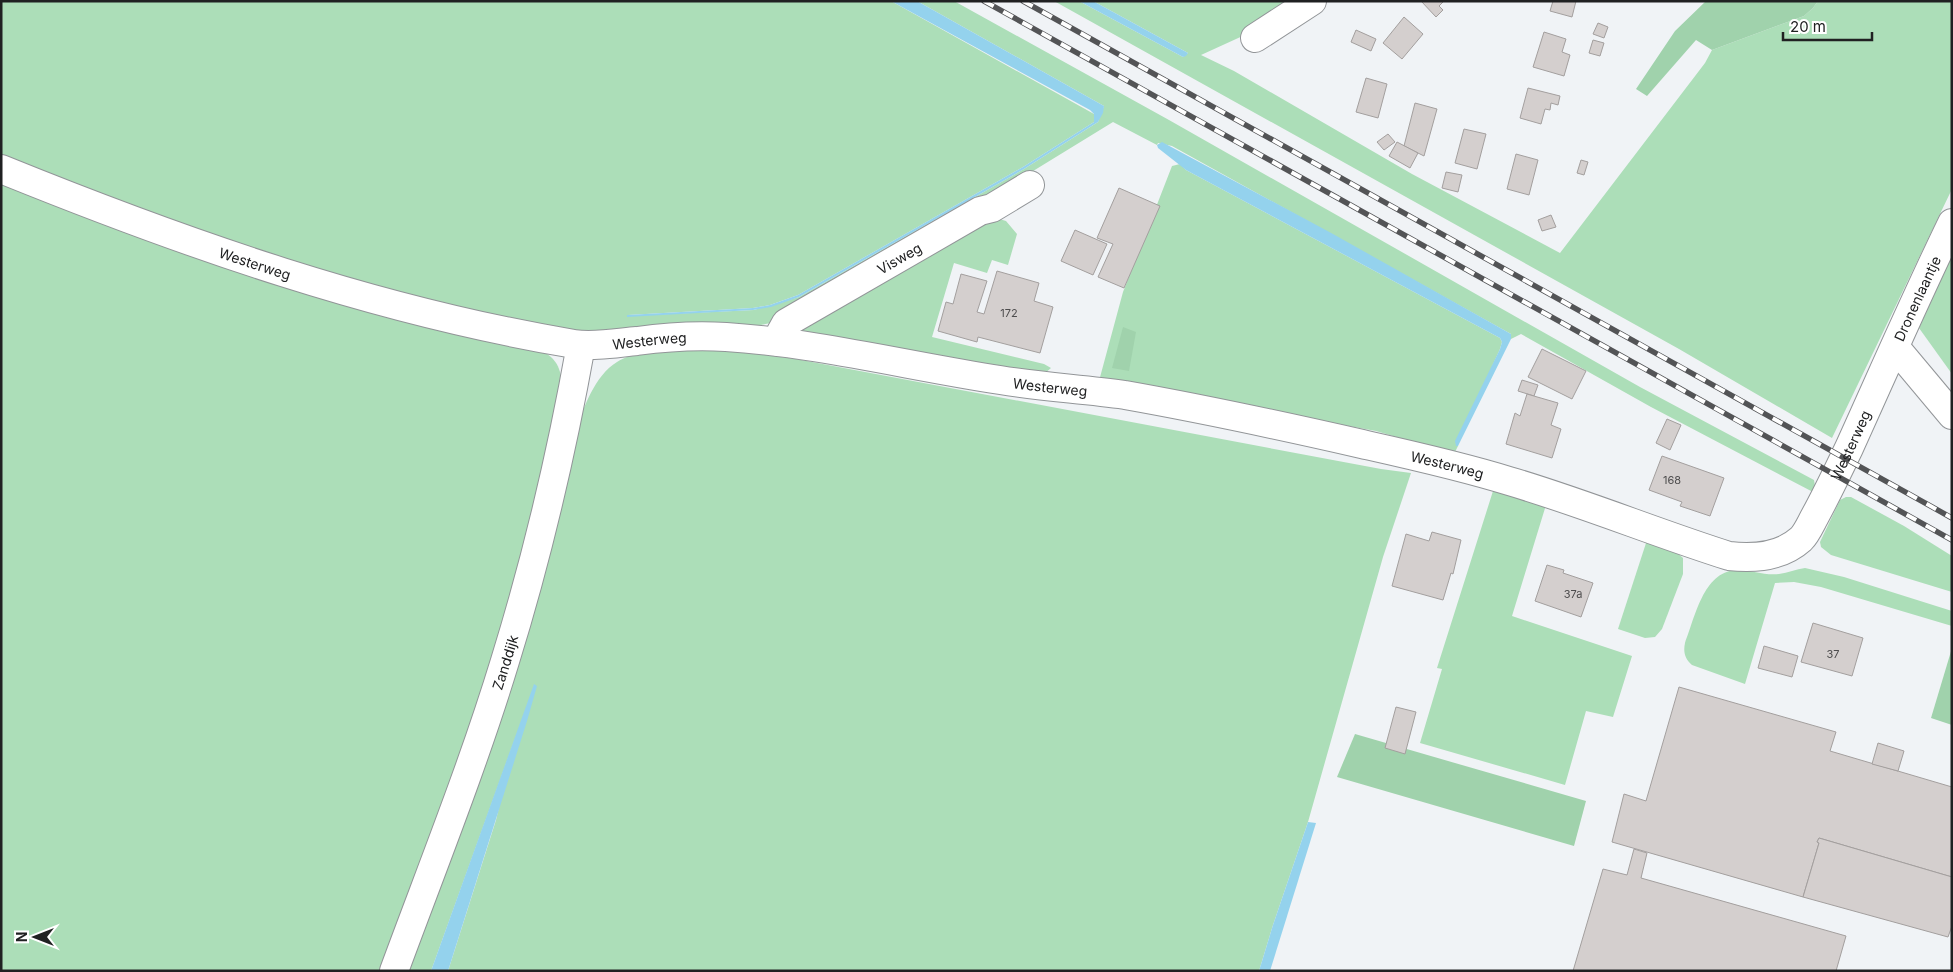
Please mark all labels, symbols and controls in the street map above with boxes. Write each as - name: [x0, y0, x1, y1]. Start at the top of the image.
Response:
- scale bar: [1783, 10, 1872, 42]
- text: 20 m: [1790, 17, 1826, 36]
- street label: Visweg: [874, 238, 924, 277]
- street label: Westerweg: [217, 243, 293, 283]
- street label: Dronenlaantje: [1890, 253, 1944, 344]
- house number: 172: [1000, 306, 1018, 320]
- street label: Westerweg: [611, 328, 687, 352]
- street label: Westerweg: [1012, 374, 1088, 399]
- street label: Westerweg: [1827, 408, 1873, 482]
- street label: Westerweg: [1409, 447, 1486, 482]
- house number: 168: [1663, 473, 1681, 487]
- house number: 37a: [1564, 587, 1582, 601]
- street label: Zanddijk: [488, 633, 521, 692]
- house number: 37: [1826, 647, 1840, 661]
- north arrow: [10, 912, 60, 962]
- text: N: [13, 932, 30, 942]

